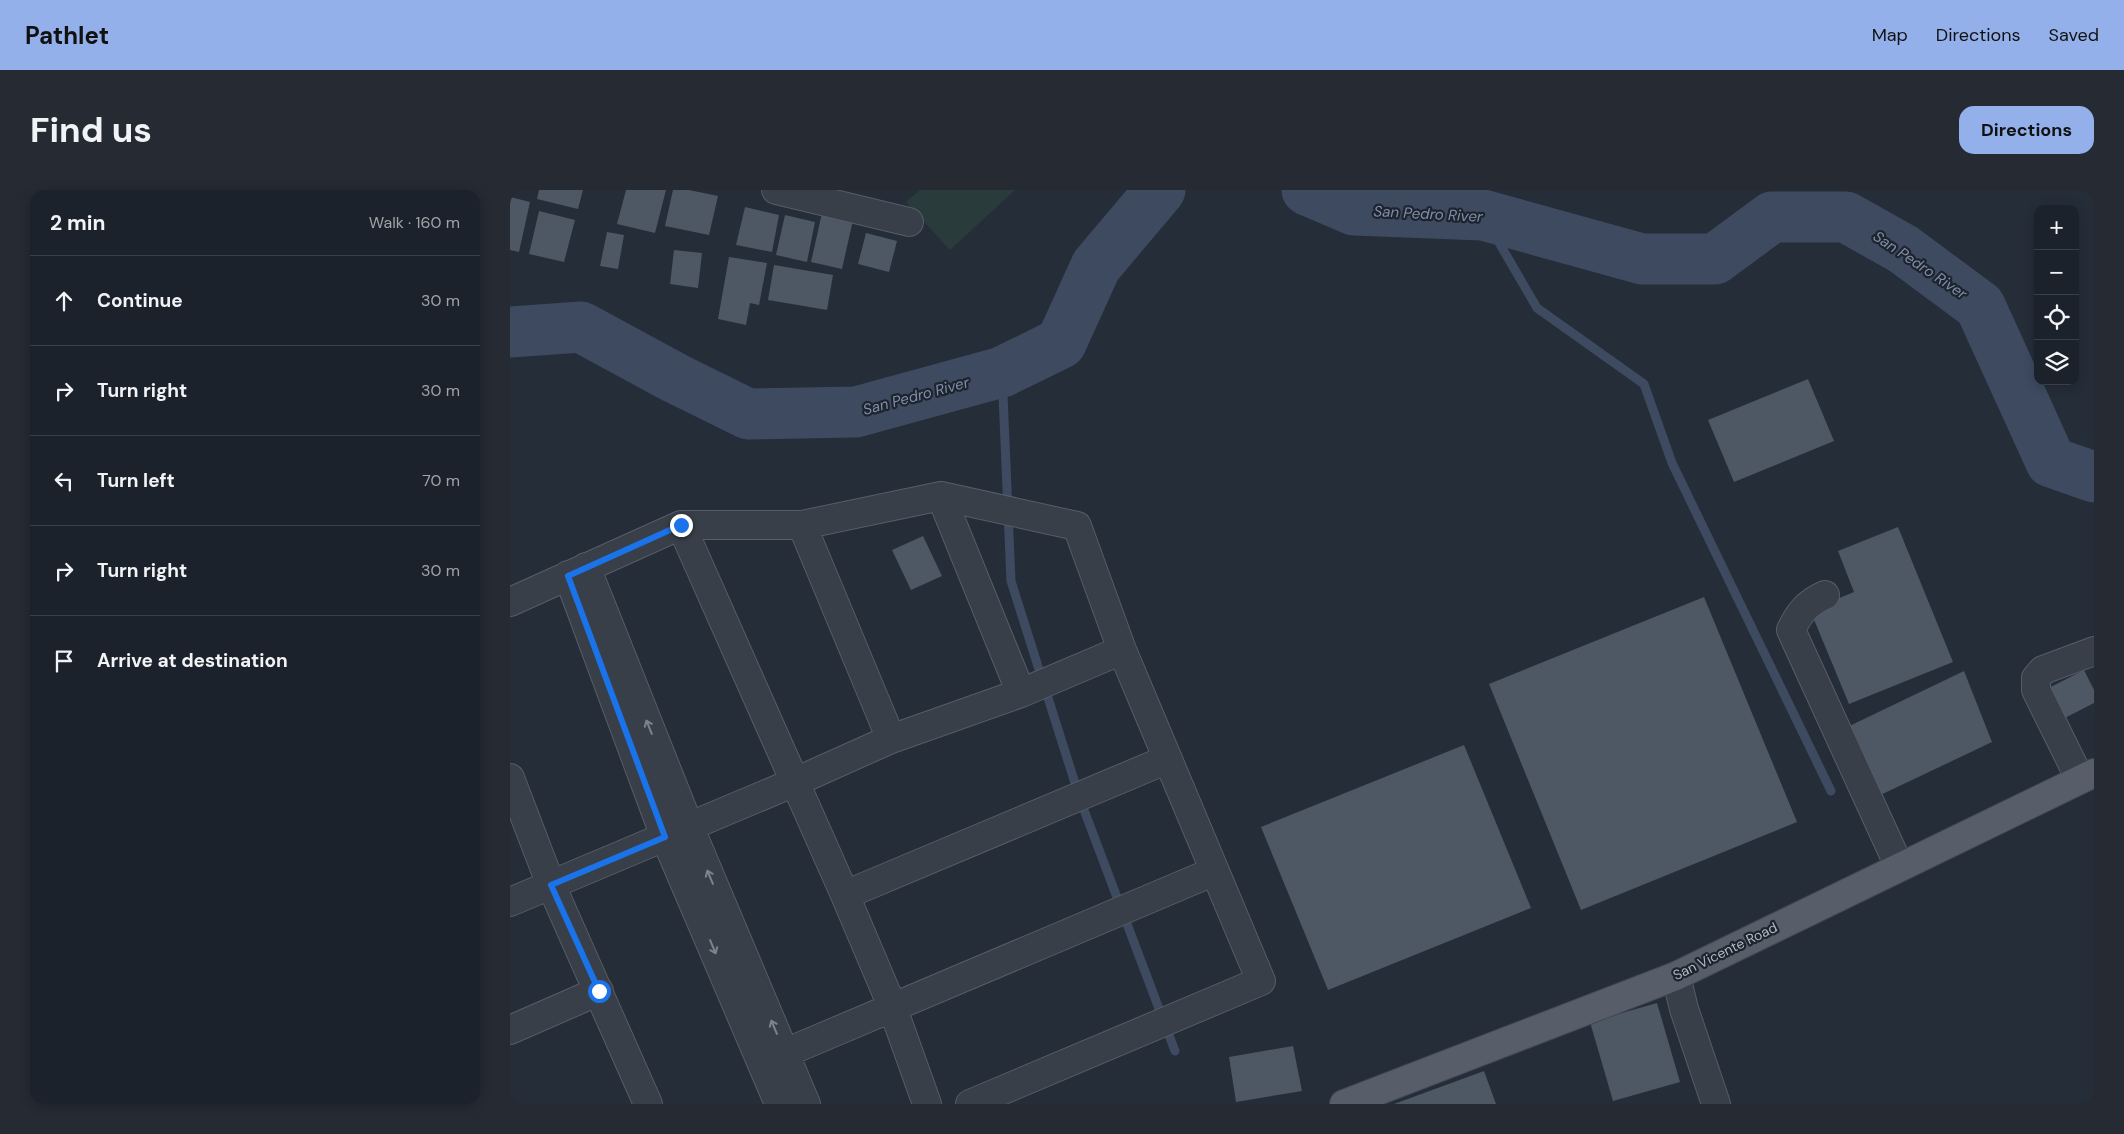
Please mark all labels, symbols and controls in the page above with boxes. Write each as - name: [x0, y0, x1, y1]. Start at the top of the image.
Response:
- text: Pathlet: [25, 20, 109, 51]
- text: Map: [1872, 23, 1908, 47]
- text: Directions: [1936, 23, 2021, 47]
- text: Saved: [2049, 23, 2099, 47]
- button: Directions: [1959, 106, 2094, 154]
- text: Find us: [30, 107, 152, 153]
- water label: San Pedro River: [1373, 201, 1483, 227]
- map controls: [2034, 205, 2079, 385]
- button: +: [2034, 205, 2079, 250]
- text: 2 min: [50, 209, 106, 237]
- text: Walk · 160 m: [369, 212, 460, 233]
- water label: San Pedro River: [1869, 226, 1971, 304]
- button: −: [2034, 250, 2079, 295]
- icon: ahead: [50, 287, 78, 315]
- text: Continue: [97, 288, 183, 313]
- text: 30 m: [421, 290, 460, 311]
- button: locate: [2034, 295, 2079, 340]
- button: layers: [2034, 340, 2079, 385]
- water label: San Pedro River: [861, 372, 972, 420]
- icon: right: [50, 377, 78, 405]
- text: Turn right: [97, 378, 187, 403]
- text: 30 m: [421, 380, 460, 401]
- icon: left: [50, 467, 78, 495]
- text: Turn left: [97, 468, 175, 493]
- text: 70 m: [422, 470, 460, 491]
- route end: [670, 514, 693, 537]
- icon: right: [50, 557, 78, 585]
- text: Turn right: [97, 558, 187, 583]
- text: 30 m: [421, 560, 460, 581]
- icon: arrive: [50, 647, 78, 675]
- text: Arrive at destination: [97, 648, 288, 673]
- one-way arrow: [644, 719, 653, 735]
- one-way arrow: [705, 870, 714, 885]
- street label: San Vicente Road: [1670, 918, 1780, 984]
- one-way arrow: [708, 939, 718, 954]
- route start: [588, 980, 611, 1003]
- one-way arrow: [768, 1020, 778, 1035]

